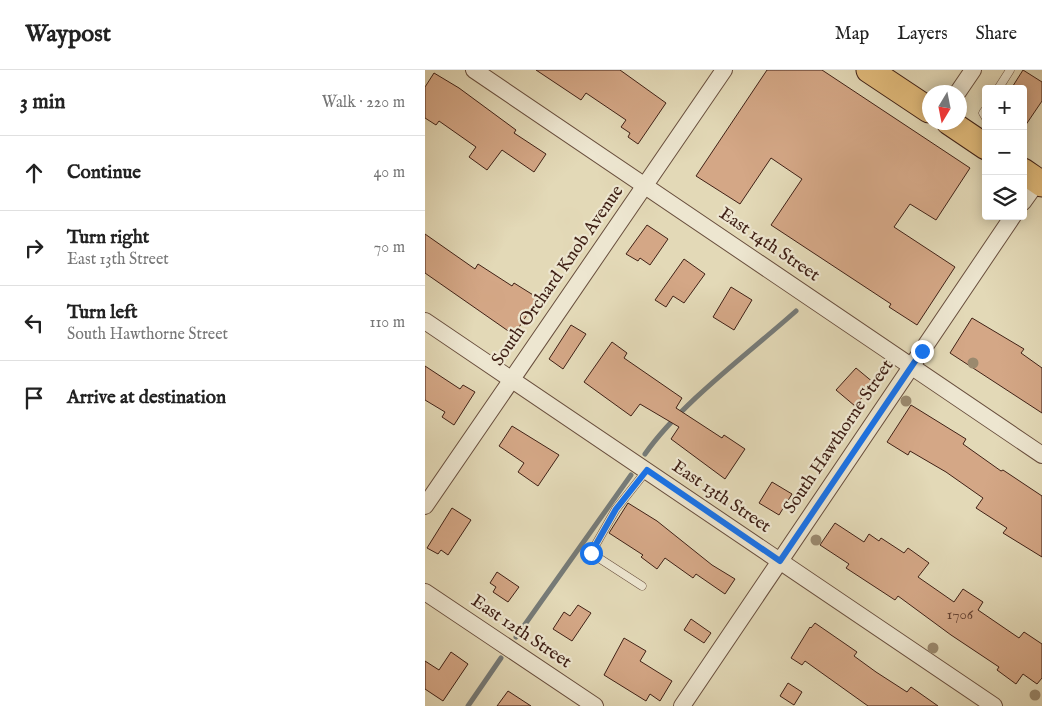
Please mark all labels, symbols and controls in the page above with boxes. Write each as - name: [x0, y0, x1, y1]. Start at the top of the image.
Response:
- text: Waypost: [25, 19, 111, 50]
- text: Map: [835, 23, 869, 46]
- text: Layers: [897, 23, 948, 46]
- text: Share: [976, 23, 1017, 46]
- north arrow: [922, 85, 967, 130]
- map controls: [982, 85, 1027, 220]
- button: +: [982, 85, 1027, 130]
- text: 3 min: [20, 89, 65, 116]
- text: Walk · 220 m: [322, 93, 405, 113]
- button: −: [982, 130, 1027, 175]
- icon: ahead: [20, 159, 48, 187]
- text: Continue: [67, 161, 141, 185]
- text: 40 m: [373, 163, 405, 183]
- button: layers: [982, 175, 1027, 220]
- street label: South Orchard Knob Avenue: [487, 181, 629, 371]
- street label: East 14th Street: [714, 203, 824, 287]
- text: Turn right: [67, 226, 149, 250]
- icon: right: [20, 234, 48, 262]
- text: 70 m: [374, 238, 405, 258]
- text: East 13th Street: [67, 250, 169, 270]
- text: Turn left: [67, 301, 138, 325]
- icon: left: [20, 309, 48, 337]
- text: 110 m: [369, 313, 405, 333]
- text: South Hawthorne Street: [67, 325, 228, 345]
- route end: [911, 340, 934, 363]
- street label: South Hawthorne Street: [779, 355, 899, 519]
- icon: arrive: [20, 384, 48, 412]
- text: Arrive at destination: [67, 386, 226, 410]
- street label: East 13th Street: [667, 455, 775, 539]
- route start: [580, 542, 603, 565]
- street label: East 12th Street: [466, 590, 576, 674]
- house number: 1706: [947, 605, 974, 624]

